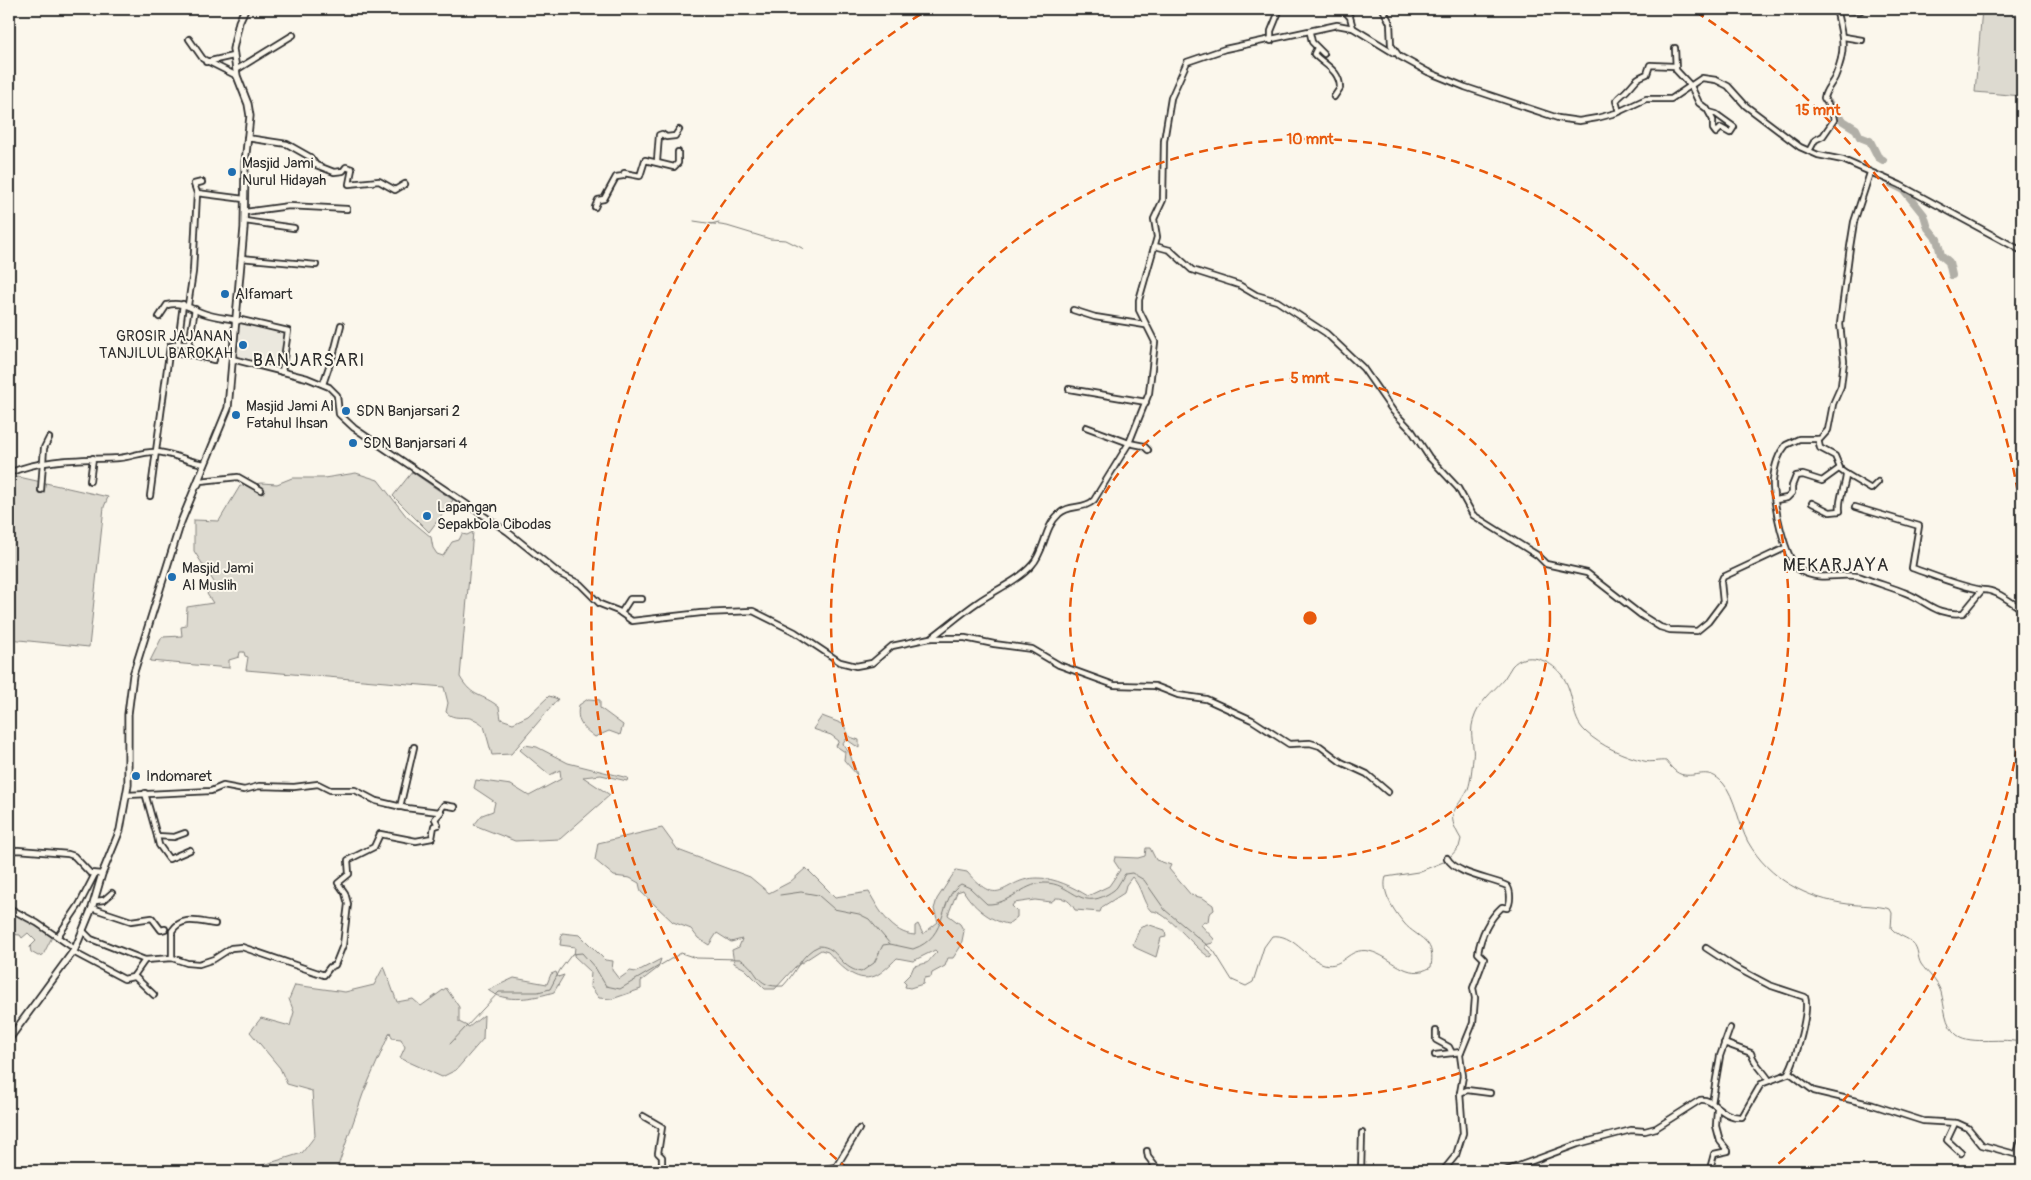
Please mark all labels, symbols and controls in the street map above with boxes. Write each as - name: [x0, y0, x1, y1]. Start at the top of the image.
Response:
- text: 15 mnt: [1796, 101, 1841, 120]
- text: 10 mnt: [1286, 130, 1334, 149]
- place label: Masjid Jami Nurul Hidayah: [242, 154, 326, 190]
- marker: Masjid Jami Nurul Hidayah: [226, 166, 238, 178]
- place label: Alfamart: [235, 285, 293, 304]
- marker: Alfamart: [219, 288, 231, 300]
- place label: GROSIR JAJANAN TANJILUL BAROKAH: [99, 327, 233, 363]
- marker: GROSIR JAJANAN TANJILUL BAROKAH: [237, 339, 249, 351]
- district label: BANJARSARI: [253, 349, 365, 372]
- text: 5 mnt: [1290, 369, 1330, 388]
- place label: Masjid Jami Al Fatahul Ihsan: [246, 397, 334, 433]
- place label: SDN Banjarsari 2: [356, 402, 460, 421]
- marker: SDN Banjarsari 2: [340, 405, 352, 417]
- marker: Masjid Jami Al Fatahul Ihsan: [230, 409, 242, 421]
- place label: SDN Banjarsari 4: [363, 434, 468, 453]
- marker: SDN Banjarsari 4: [347, 437, 359, 449]
- place label: Lapangan Sepakbola Cibodas: [437, 498, 551, 534]
- marker: Lapangan Sepakbola Cibodas: [421, 510, 433, 522]
- district label: MEKARJAYA: [1783, 554, 1889, 577]
- place label: Masjid Jami Al Muslih: [182, 559, 254, 595]
- marker: Masjid Jami Al Muslih: [166, 571, 178, 583]
- centre of rings: [1301, 609, 1319, 627]
- place label: Indomaret: [146, 767, 213, 786]
- marker: Indomaret: [130, 770, 142, 782]

